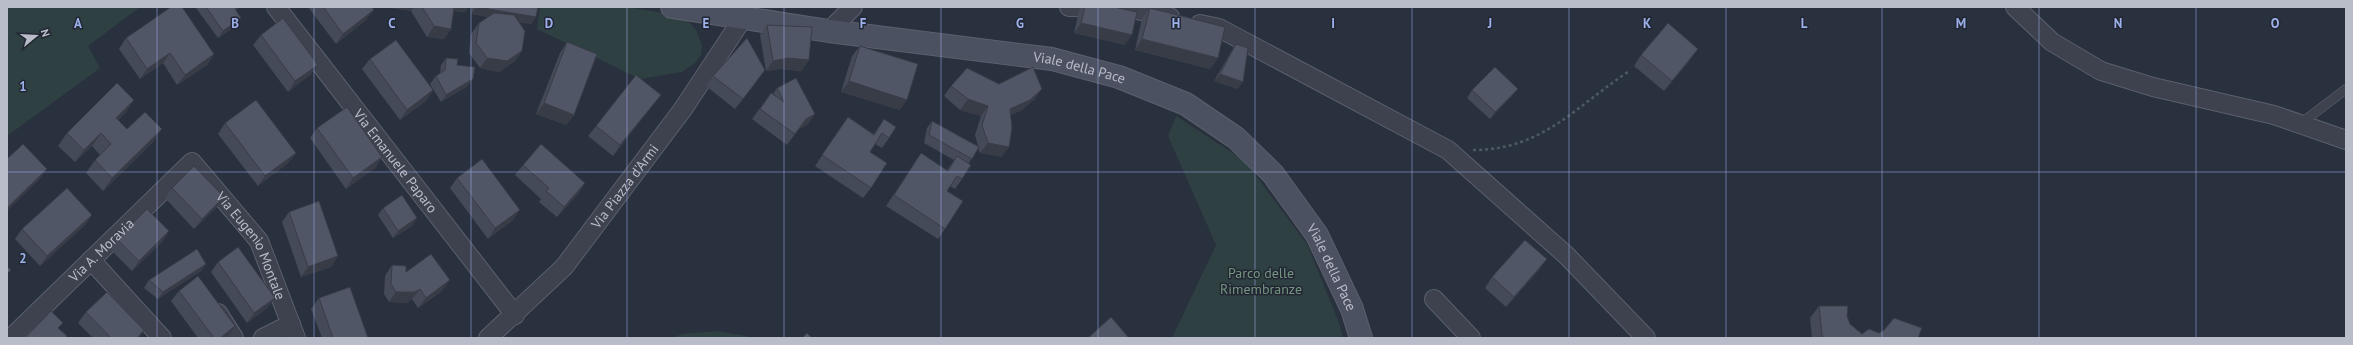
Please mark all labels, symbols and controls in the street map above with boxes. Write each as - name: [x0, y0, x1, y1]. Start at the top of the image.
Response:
- text: A: [74, 15, 82, 32]
- text: B: [231, 15, 239, 32]
- text: C: [388, 15, 396, 32]
- text: D: [545, 15, 553, 32]
- text: E: [703, 15, 710, 32]
- text: F: [860, 15, 867, 32]
- text: G: [1016, 15, 1024, 32]
- text: H: [1172, 15, 1180, 32]
- text: I: [1331, 15, 1335, 32]
- text: J: [1487, 15, 1492, 32]
- text: K: [1643, 15, 1651, 32]
- text: L: [1801, 15, 1808, 32]
- text: M: [1956, 15, 1966, 32]
- text: N: [2114, 15, 2122, 32]
- text: O: [2271, 15, 2280, 32]
- north arrow: [16, 16, 56, 56]
- text: N: [38, 27, 53, 39]
- street label: Viale della Pace: [1031, 48, 1128, 88]
- text: 1: [19, 78, 27, 95]
- street label: Via Emanuele Paparo: [349, 105, 441, 217]
- street label: Via Piazza d'Armi: [587, 140, 662, 233]
- street label: Via Eugenio Montale: [211, 187, 289, 302]
- street label: Via A. Moravia: [64, 214, 138, 287]
- street label: Viale della Pace: [1302, 219, 1361, 314]
- text: 2: [19, 250, 27, 267]
- park label: Parco delle Rimembranze: [1220, 264, 1302, 298]

